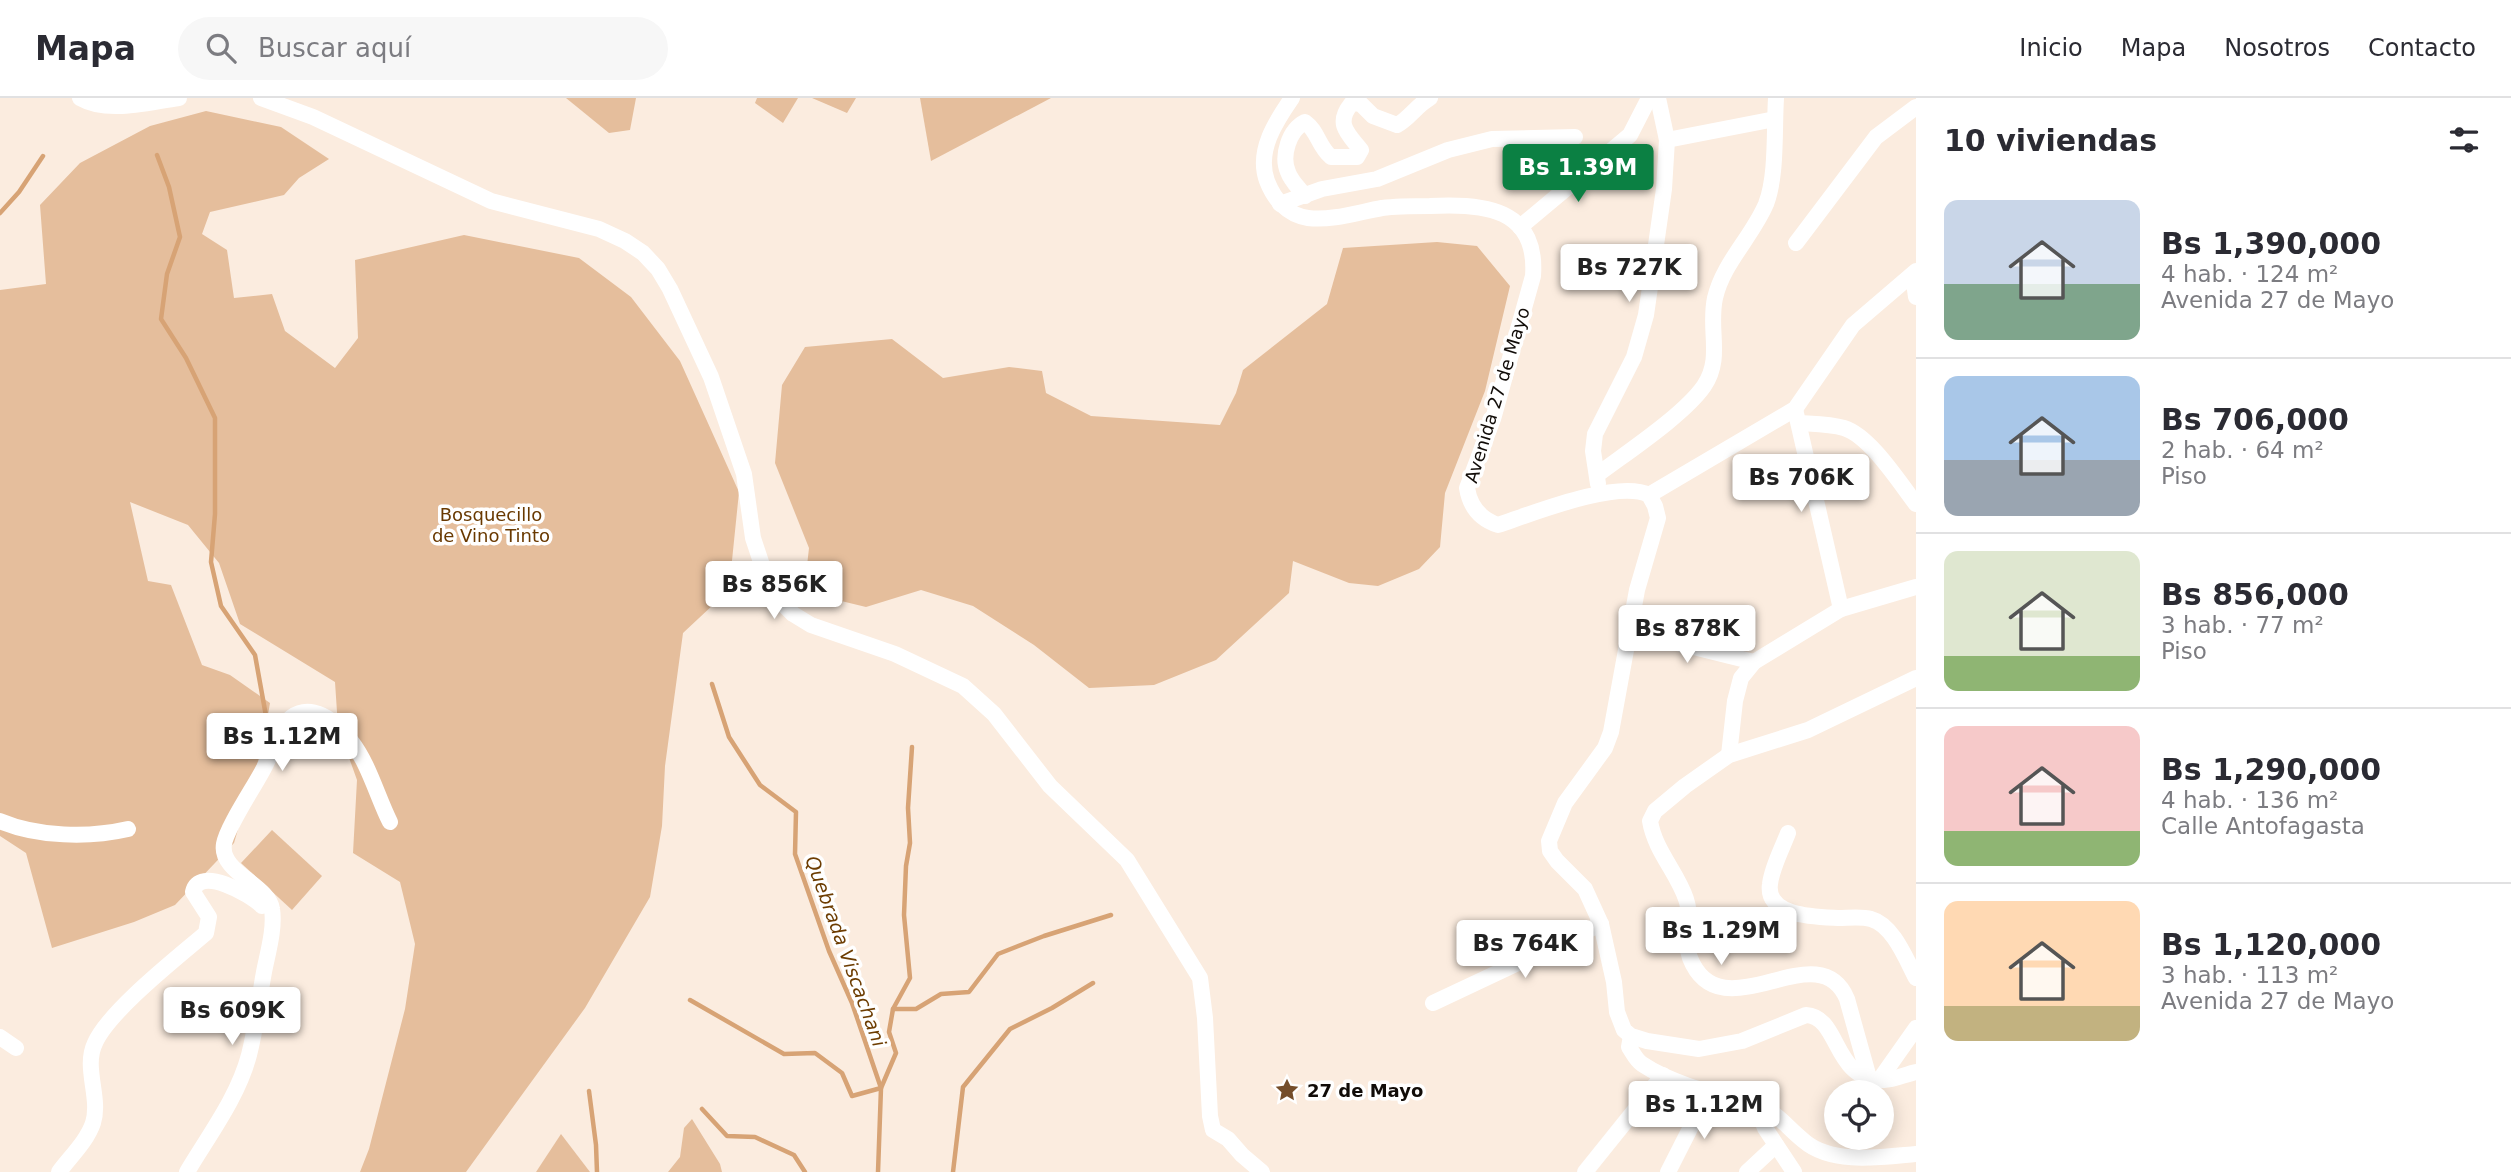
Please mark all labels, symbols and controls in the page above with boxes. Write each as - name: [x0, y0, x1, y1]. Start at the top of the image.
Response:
- search box: [178, 17, 668, 80]
- text: Mapa: [35, 29, 136, 68]
- icon: search: [202, 29, 240, 67]
- text: Buscar aquí: [258, 33, 411, 63]
- text: Inicio: [2019, 34, 2083, 62]
- text: Mapa: [2121, 34, 2186, 62]
- text: Nosotros: [2224, 34, 2330, 62]
- text: Contacto: [2368, 34, 2476, 62]
- icon: filters: [2445, 121, 2483, 159]
- text: 10 viviendas: [1944, 123, 2157, 158]
- pin: Bs 1.39M: [1506, 144, 1650, 204]
- text: Bs 1.39M: [1519, 154, 1637, 180]
- text: Bs 1,390,000: [2161, 226, 2381, 261]
- icon: home: [2000, 228, 2084, 312]
- pin: Bs 727K: [1564, 244, 1694, 304]
- text: Bs 727K: [1576, 254, 1682, 280]
- text: 4 hab. · 124 m²: [2161, 261, 2338, 287]
- text: Avenida 27 de Mayo: [2161, 287, 2394, 313]
- street label: Avenida 27 de Mayo: [1460, 305, 1534, 485]
- text: Bs 706,000: [2161, 402, 2349, 437]
- icon: home: [2000, 404, 2084, 488]
- text: 2 hab. · 64 m²: [2161, 437, 2324, 463]
- pin: Bs 706K: [1736, 454, 1866, 514]
- text: Piso: [2161, 463, 2207, 489]
- text: Bs 706K: [1748, 464, 1854, 490]
- park label: Bosquecillo de Vino Tinto: [432, 504, 550, 546]
- pin: Bs 856K: [709, 561, 839, 621]
- text: Bs 856K: [721, 571, 827, 597]
- text: Bs 856,000: [2161, 577, 2349, 612]
- icon: home: [2000, 579, 2084, 663]
- pin: Bs 878K: [1622, 606, 1752, 665]
- text: 3 hab. · 77 m²: [2161, 612, 2324, 638]
- text: Bs 878K: [1634, 615, 1740, 641]
- text: Piso: [2161, 638, 2207, 664]
- pin: Bs 1.12M: [210, 714, 354, 773]
- text: Bs 1.12M: [223, 723, 341, 749]
- text: Bs 1,290,000: [2161, 752, 2381, 787]
- icon: home: [2000, 754, 2084, 838]
- text: 4 hab. · 136 m²: [2161, 787, 2338, 813]
- text: Calle Antofagasta: [2161, 813, 2365, 839]
- water label: Quebrada Viscachani: [801, 852, 891, 1050]
- pin: Bs 1.29M: [1649, 908, 1793, 967]
- text: Bs 1.29M: [1662, 917, 1780, 943]
- pin: Bs 764K: [1460, 920, 1590, 980]
- text: Bs 1,120,000: [2161, 927, 2381, 962]
- icon: home: [2000, 929, 2084, 1013]
- text: Bs 764K: [1472, 930, 1578, 956]
- text: 3 hab. · 113 m²: [2161, 962, 2338, 988]
- pin: Bs 609K: [167, 988, 297, 1047]
- text: Avenida 27 de Mayo: [2161, 988, 2394, 1014]
- text: Bs 609K: [179, 997, 285, 1023]
- place icon: 27 de Mayo: [1273, 1076, 1301, 1104]
- place label: 27 de Mayo: [1307, 1080, 1423, 1101]
- map controls: [1824, 1080, 1894, 1150]
- button: locate: [1824, 1080, 1894, 1150]
- pin: Bs 1.12M: [1632, 1082, 1776, 1141]
- text: Bs 1.12M: [1645, 1091, 1763, 1117]

